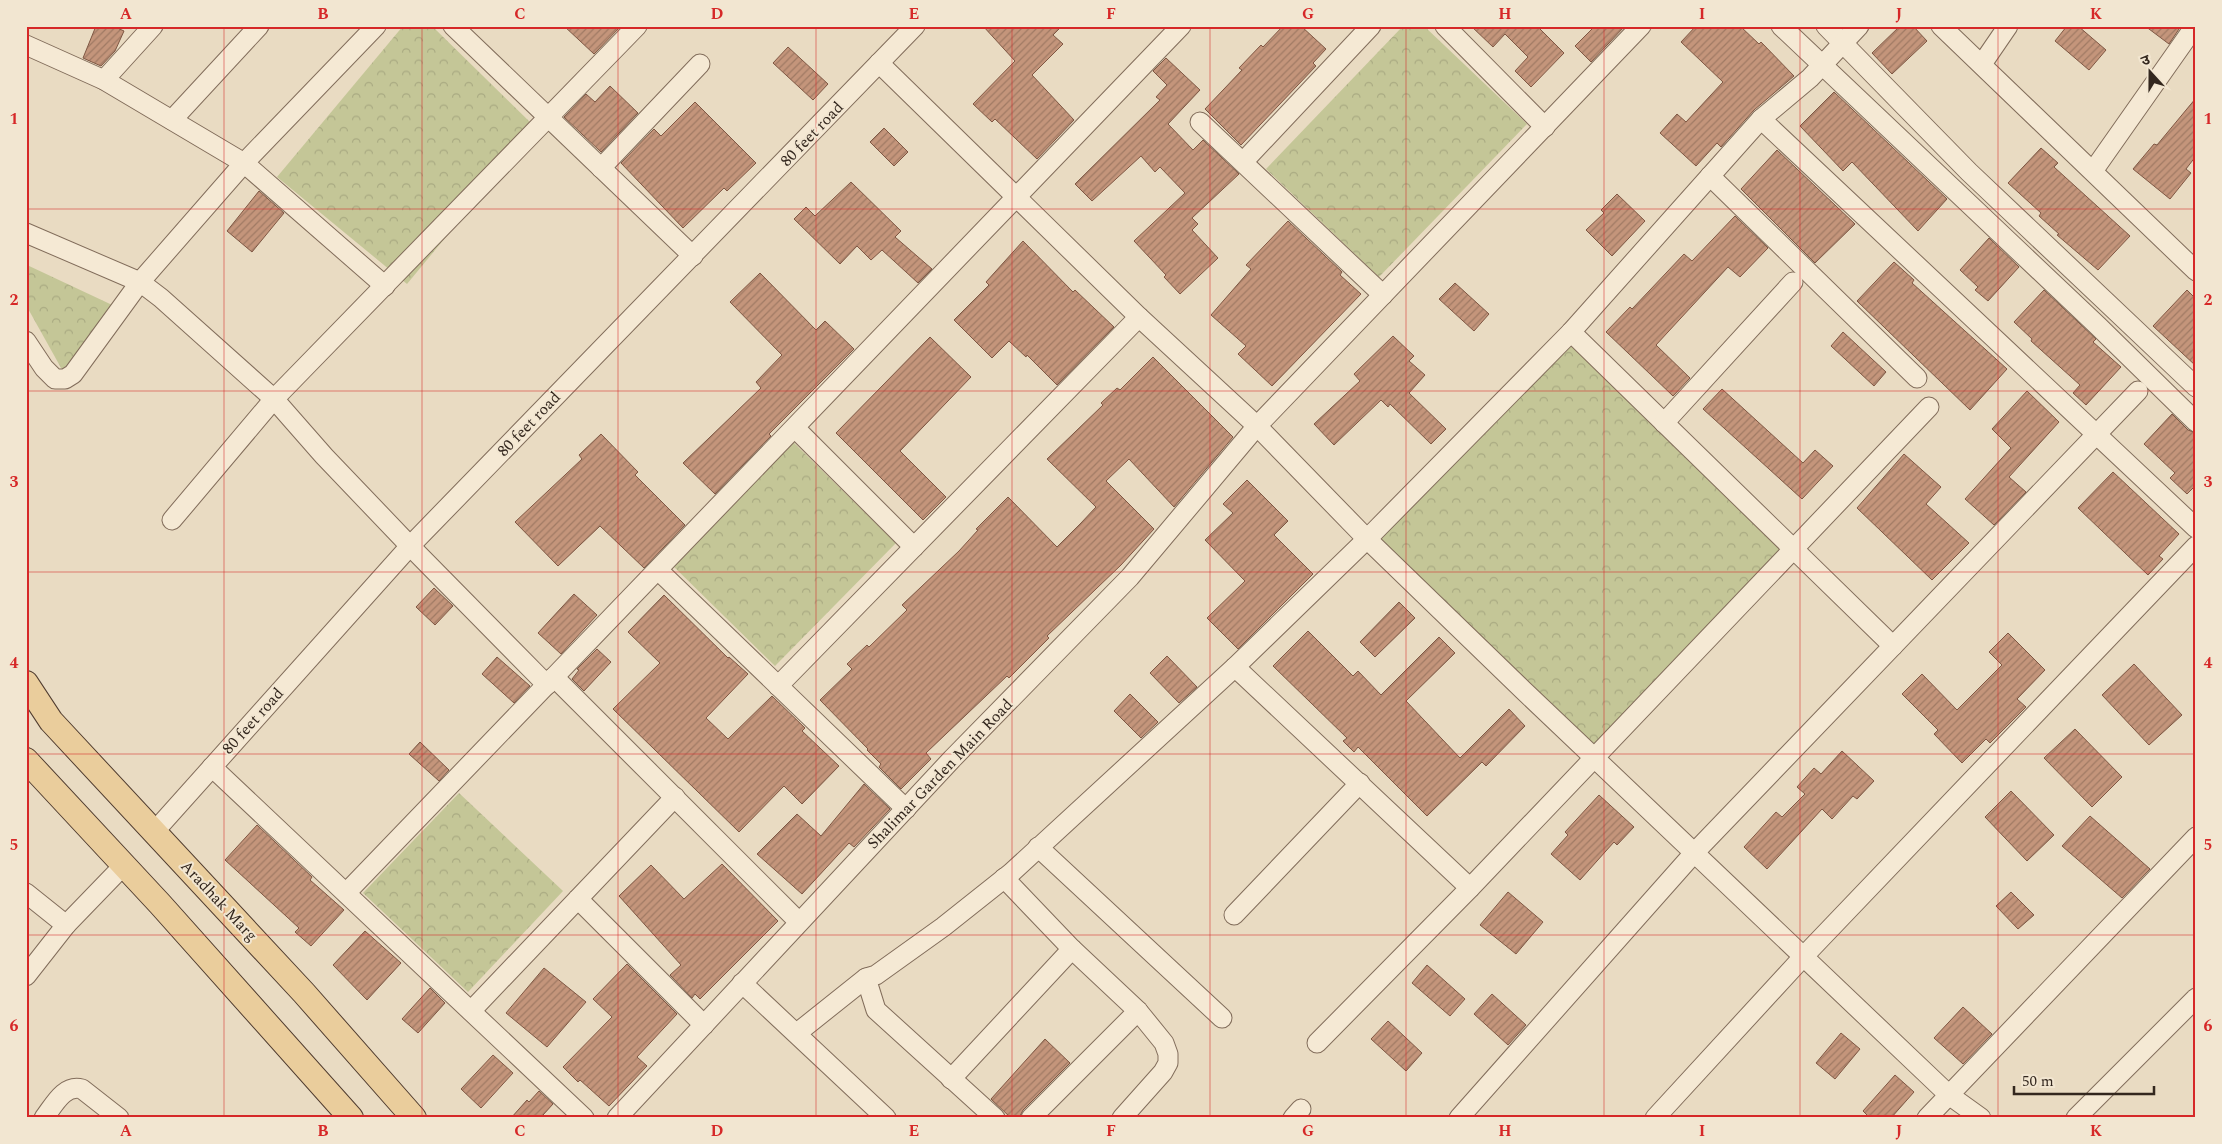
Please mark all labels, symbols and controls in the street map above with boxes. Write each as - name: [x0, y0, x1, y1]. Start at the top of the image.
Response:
- text: A: [120, 2, 133, 26]
- text: B: [317, 2, 329, 26]
- text: C: [514, 2, 526, 26]
- text: D: [711, 2, 724, 26]
- text: E: [909, 2, 919, 26]
- text: F: [1106, 2, 1116, 26]
- text: G: [1302, 2, 1314, 26]
- text: H: [1498, 2, 1512, 26]
- text: I: [1699, 2, 1705, 26]
- text: J: [1896, 2, 1903, 26]
- text: K: [2090, 2, 2103, 26]
- north arrow: [2124, 48, 2174, 98]
- text: उ: [2138, 49, 2154, 72]
- street label: 80 feet road: [775, 96, 849, 172]
- text: 1: [10, 107, 18, 131]
- text: 1: [2204, 107, 2212, 131]
- text: 2: [10, 288, 19, 312]
- text: 2: [2204, 288, 2213, 312]
- street label: 80 feet road: [492, 386, 566, 462]
- text: 3: [10, 470, 19, 494]
- text: 3: [2204, 470, 2213, 494]
- text: 4: [10, 651, 19, 675]
- text: 4: [2204, 651, 2213, 675]
- street label: 80 feet road: [216, 682, 290, 760]
- street label: Shalimar Garden Main Road: [862, 693, 1019, 855]
- text: 5: [10, 833, 18, 857]
- text: 5: [2204, 833, 2212, 857]
- street label: Aradhak Marg: [175, 855, 263, 947]
- text: 6: [10, 1014, 19, 1038]
- text: 6: [2204, 1014, 2213, 1038]
- scale bar: [2014, 1064, 2154, 1096]
- text: 50 m: [2022, 1070, 2054, 1093]
- text: A: [120, 1119, 133, 1143]
- text: B: [317, 1119, 329, 1143]
- text: C: [514, 1119, 526, 1143]
- text: D: [711, 1119, 724, 1143]
- text: E: [909, 1119, 919, 1143]
- text: F: [1106, 1119, 1116, 1143]
- text: G: [1302, 1119, 1314, 1143]
- text: H: [1498, 1119, 1512, 1143]
- text: I: [1699, 1119, 1705, 1143]
- text: J: [1896, 1119, 1903, 1143]
- text: K: [2090, 1119, 2103, 1143]

